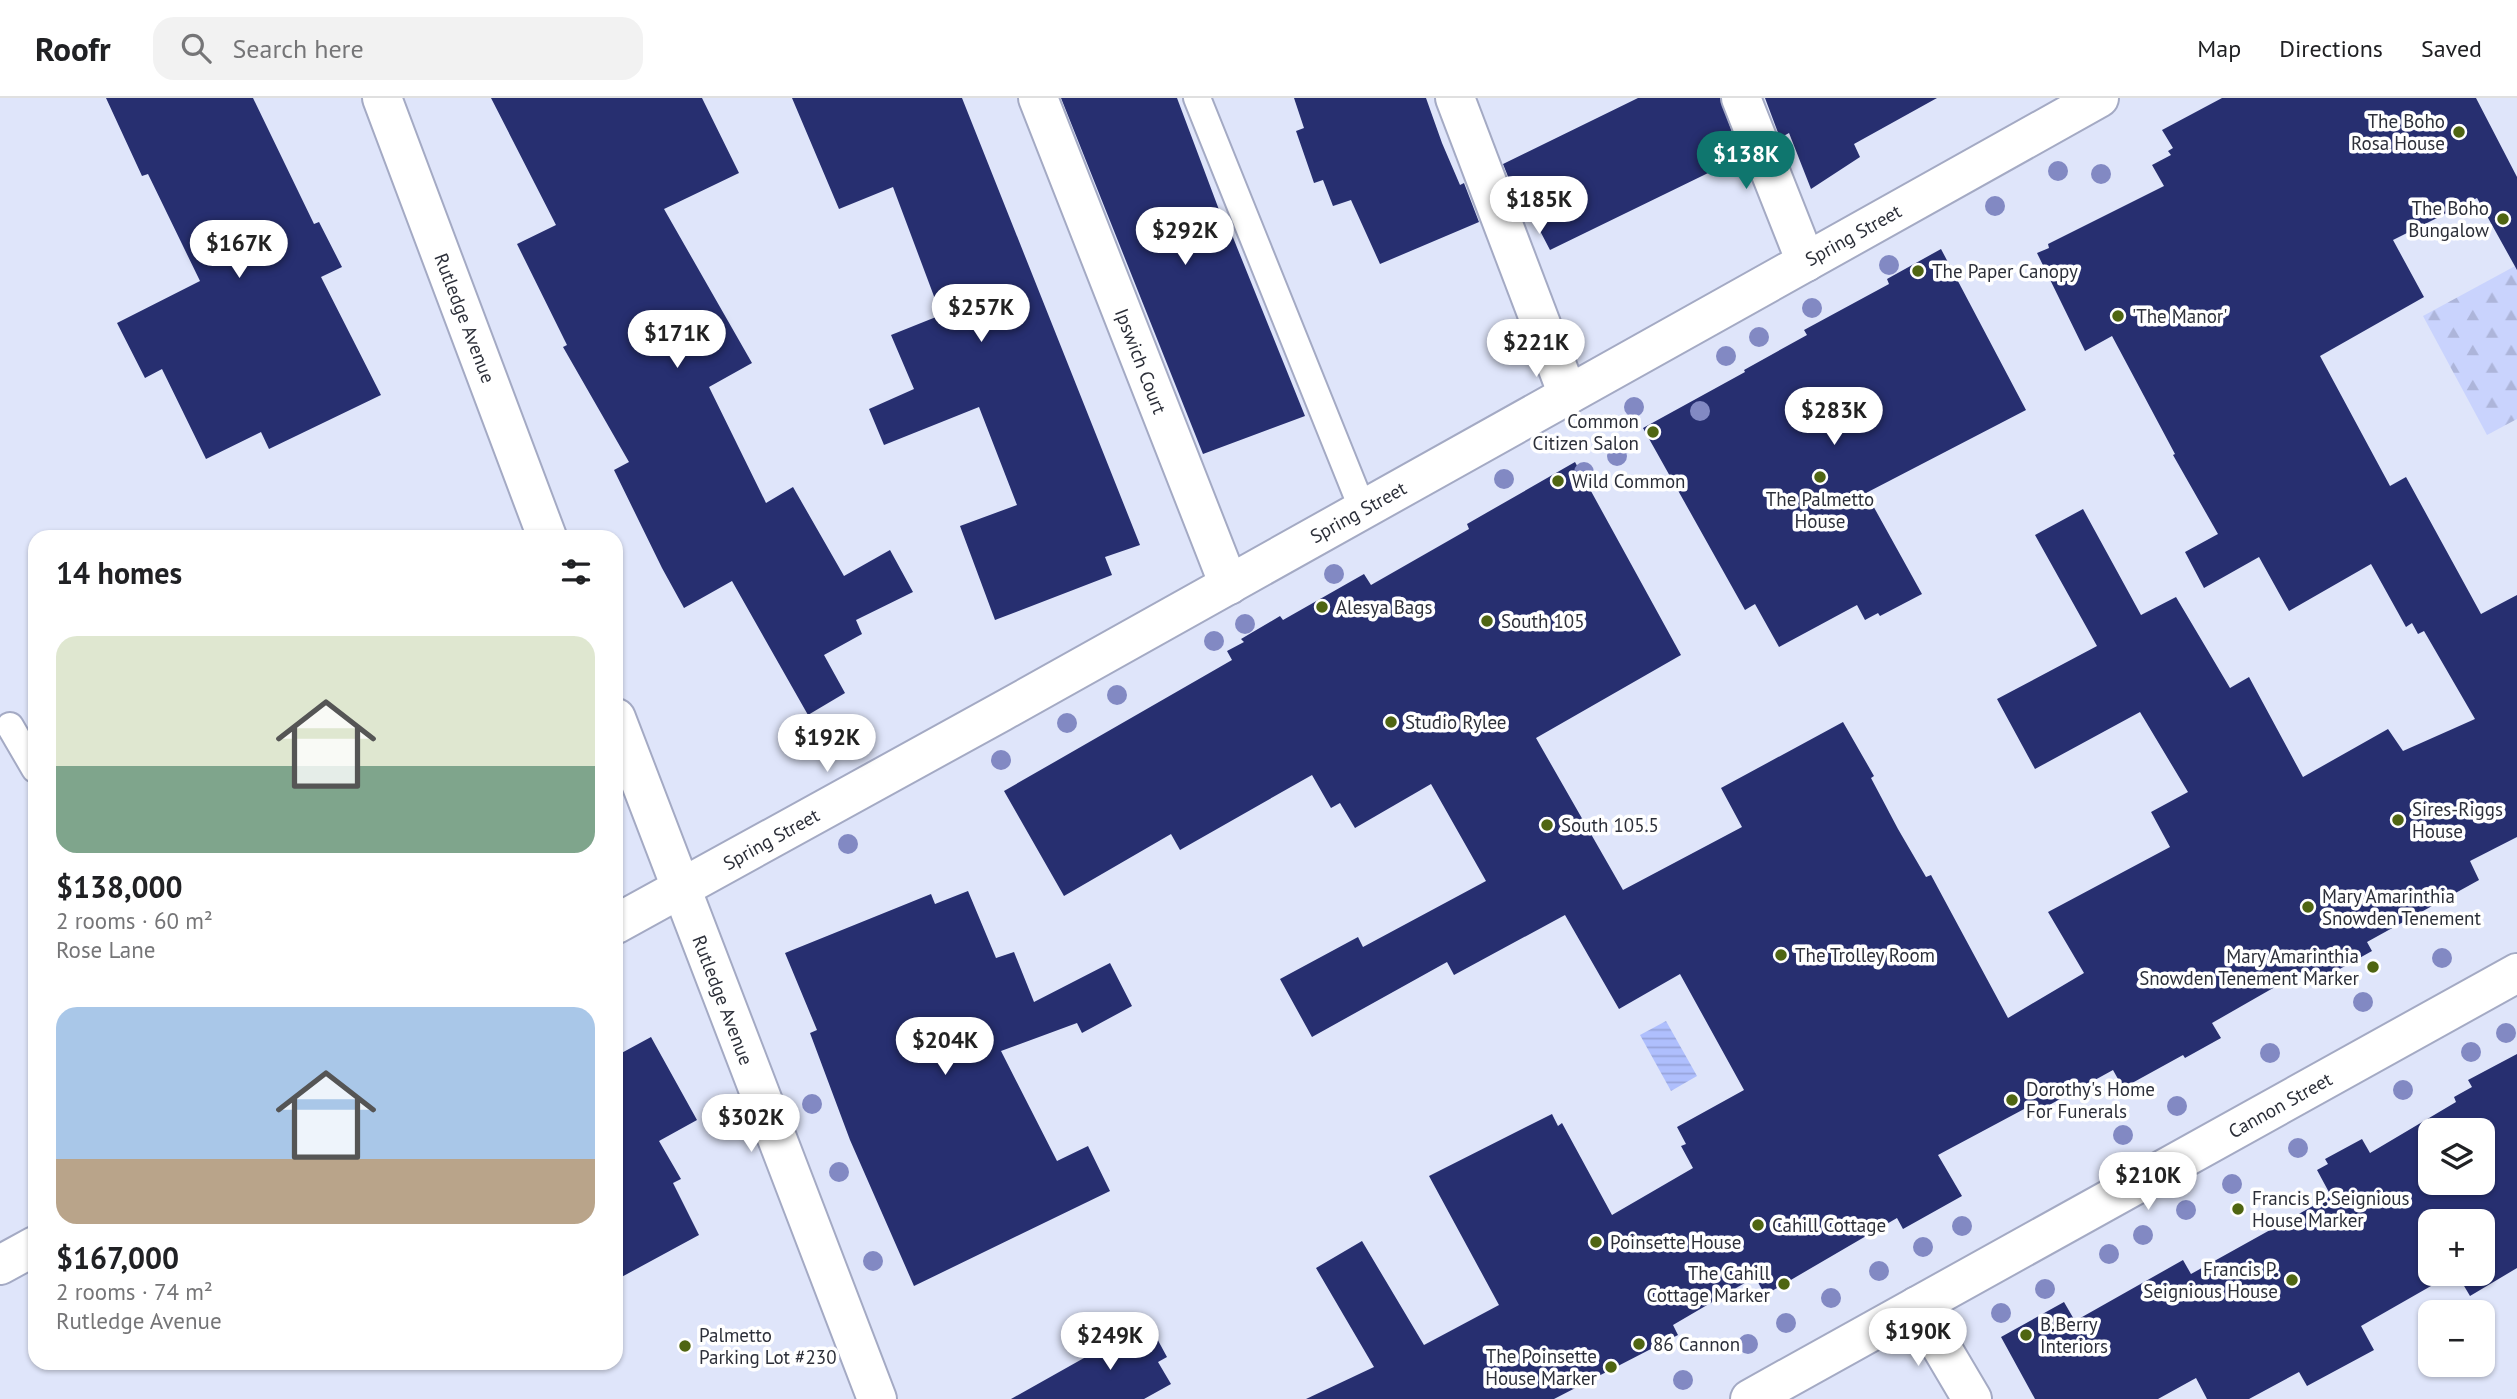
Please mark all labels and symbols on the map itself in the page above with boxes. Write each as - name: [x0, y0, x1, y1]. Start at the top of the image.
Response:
- place label: The Boho Rosa House: [2351, 109, 2445, 155]
- marker: The Boho Rosa House: [2451, 124, 2467, 140]
- pin: $138K: [1697, 132, 1795, 191]
- pin: $185K: [1490, 176, 1588, 236]
- place label: The Boho Bungalow: [2408, 196, 2489, 242]
- street label: Spring Street: [1801, 199, 1906, 271]
- pin: $292K: [1136, 208, 1234, 267]
- marker: The Boho Bungalow: [2495, 211, 2511, 227]
- pin: $167K: [190, 220, 288, 280]
- street label: Rutledge Avenue: [429, 250, 501, 386]
- place label: The Paper Canopy: [1932, 259, 2078, 283]
- marker: The Paper Canopy: [1910, 263, 1926, 279]
- pin: $257K: [932, 285, 1030, 344]
- place label: 'The Manor': [2132, 304, 2227, 328]
- street label: Ipswich Court: [1110, 305, 1172, 418]
- marker: 'The Manor': [2110, 308, 2126, 324]
- pin: $171K: [628, 310, 726, 370]
- pin: $221K: [1487, 320, 1585, 379]
- pin: $283K: [1785, 388, 1883, 447]
- place label: Common Citizen Salon: [1533, 409, 1639, 455]
- marker: Common Citizen Salon: [1645, 424, 1661, 440]
- place label: Wild Common: [1572, 469, 1685, 493]
- marker: The Palmetto House: [1812, 469, 1828, 485]
- marker: Wild Common: [1550, 473, 1566, 489]
- street label: Spring Street: [1306, 476, 1411, 548]
- place label: The Palmetto House: [1766, 487, 1874, 533]
- place label: Alesya Bags: [1336, 595, 1432, 619]
- marker: Alesya Bags: [1314, 599, 1330, 615]
- place label: South 105: [1501, 609, 1585, 633]
- marker: South 105: [1479, 613, 1495, 629]
- place label: Studio Rylee: [1405, 710, 1507, 734]
- pin: $192K: [778, 714, 876, 774]
- marker: Studio Rylee: [1383, 714, 1399, 730]
- place label: Sires-Riggs House: [2412, 797, 2503, 843]
- street label: Spring Street: [719, 803, 824, 875]
- marker: Sires-Riggs House: [2390, 812, 2406, 828]
- place label: South 105.5: [1561, 813, 1659, 837]
- marker: South 105.5: [1539, 817, 1555, 833]
- place label: Mary Amarinthia Snowden Tenement: [2322, 884, 2481, 930]
- marker: Mary Amarinthia Snowden Tenement: [2300, 899, 2316, 915]
- street label: Rutledge Avenue: [687, 932, 759, 1068]
- place label: The Trolley Room: [1795, 943, 1935, 967]
- place label: Mary Amarinthia Snowden Tenement Marker: [2139, 944, 2360, 990]
- marker: The Trolley Room: [1773, 947, 1789, 963]
- marker: Mary Amarinthia Snowden Tenement Marker: [2365, 959, 2381, 975]
- pin: $204K: [896, 1018, 994, 1077]
- street label: Cannon Street: [2224, 1066, 2337, 1143]
- place label: Dorothy's Home For Funerals: [2026, 1077, 2155, 1123]
- marker: Dorothy's Home For Funerals: [2004, 1092, 2020, 1108]
- pin: $302K: [702, 1094, 800, 1154]
- pin: $210K: [2099, 1152, 2197, 1212]
- place label: Francis P. Seignious House Marker: [2252, 1186, 2410, 1232]
- marker: Francis P. Seignious House Marker: [2230, 1201, 2246, 1217]
- place label: Cahill Cottage: [1772, 1213, 1886, 1237]
- marker: Cahill Cottage: [1750, 1217, 1766, 1233]
- place label: Poinsette House: [1610, 1230, 1742, 1254]
- marker: Poinsette House: [1588, 1234, 1604, 1250]
- place label: Francis P. Seignious House: [2143, 1257, 2278, 1303]
- place label: The Cahill Cottage Marker: [1646, 1261, 1771, 1307]
- marker: Francis P. Seignious House: [2284, 1272, 2300, 1288]
- marker: The Cahill Cottage Marker: [1776, 1276, 1792, 1292]
- pin: $190K: [1869, 1308, 1967, 1368]
- pin: $249K: [1061, 1312, 1159, 1372]
- place label: B.Berry Interiors: [2040, 1312, 2108, 1358]
- place label: Palmetto Parking Lot #230: [699, 1323, 837, 1369]
- marker: B.Berry Interiors: [2018, 1327, 2034, 1343]
- place label: 86 Cannon: [1653, 1332, 1740, 1356]
- marker: 86 Cannon: [1631, 1336, 1647, 1352]
- marker: Palmetto Parking Lot #230: [677, 1338, 693, 1354]
- place label: The Poinsette House Marker: [1485, 1344, 1598, 1390]
- marker: The Poinsette House Marker: [1603, 1359, 1619, 1375]

